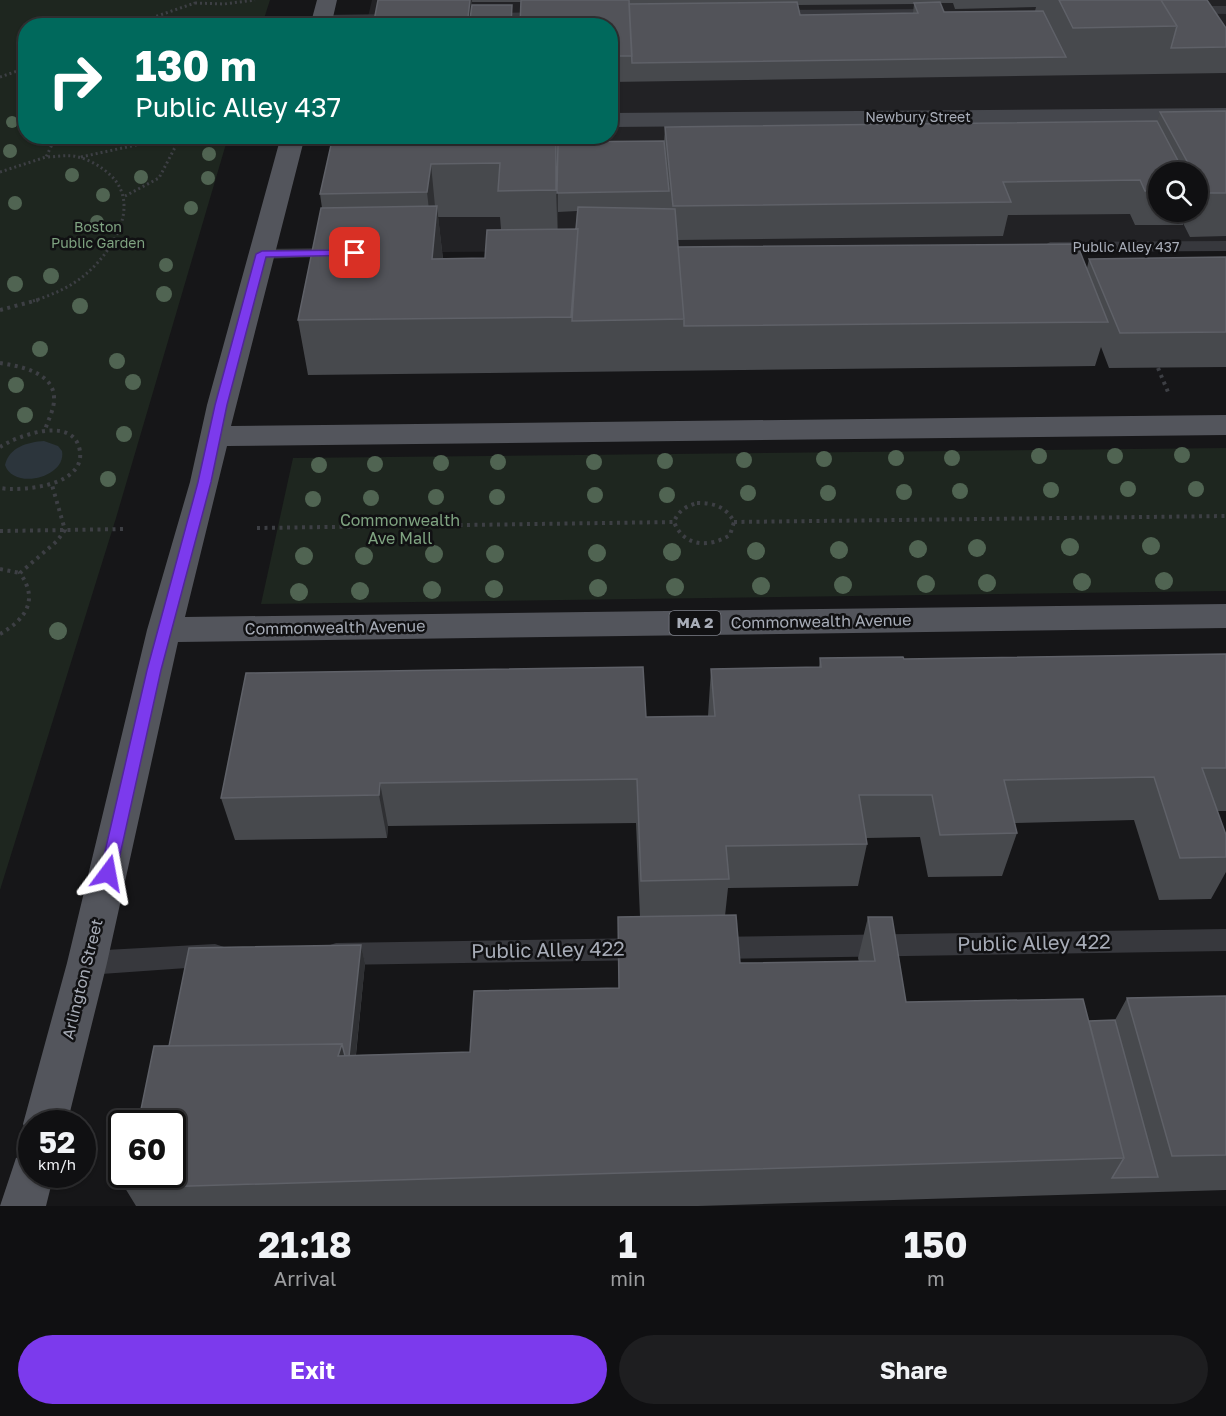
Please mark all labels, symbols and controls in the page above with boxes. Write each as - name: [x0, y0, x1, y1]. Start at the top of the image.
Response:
- text: 130 m: [135, 40, 257, 90]
- icon: right: [36, 42, 114, 120]
- text: Public Alley 437: [135, 91, 341, 123]
- street label: Newbury Street: [865, 108, 971, 125]
- map controls: [1148, 162, 1208, 222]
- button: search: [1148, 162, 1208, 222]
- park label: Boston Public Garden: [51, 218, 145, 251]
- pin: [329, 227, 380, 278]
- icon: arrive: [338, 236, 371, 269]
- street label: Public Alley 437: [1073, 238, 1179, 255]
- park label: Commonwealth Ave Mall: [340, 510, 460, 548]
- street label: Commonwealth Avenue: [730, 609, 912, 633]
- road number: MA 2: [670, 611, 720, 635]
- street label: Commonwealth Avenue: [244, 615, 426, 639]
- position arrow: [76, 841, 140, 905]
- street label: Arlington Street: [57, 917, 107, 1041]
- street label: Public Alley 422: [957, 929, 1111, 955]
- street label: Public Alley 422: [471, 936, 625, 962]
- speed limit sign: 60: [108, 1110, 186, 1188]
- text: 52: [39, 1124, 75, 1160]
- text: km/h: [38, 1155, 76, 1173]
- text: 21:18: [258, 1223, 352, 1266]
- text: 1: [619, 1223, 637, 1266]
- text: 150: [904, 1223, 968, 1266]
- text: Arrival: [274, 1266, 336, 1290]
- text: min: [610, 1266, 646, 1290]
- text: m: [927, 1266, 945, 1290]
- button: Exit: [18, 1335, 607, 1404]
- button: Share: [619, 1335, 1208, 1404]

